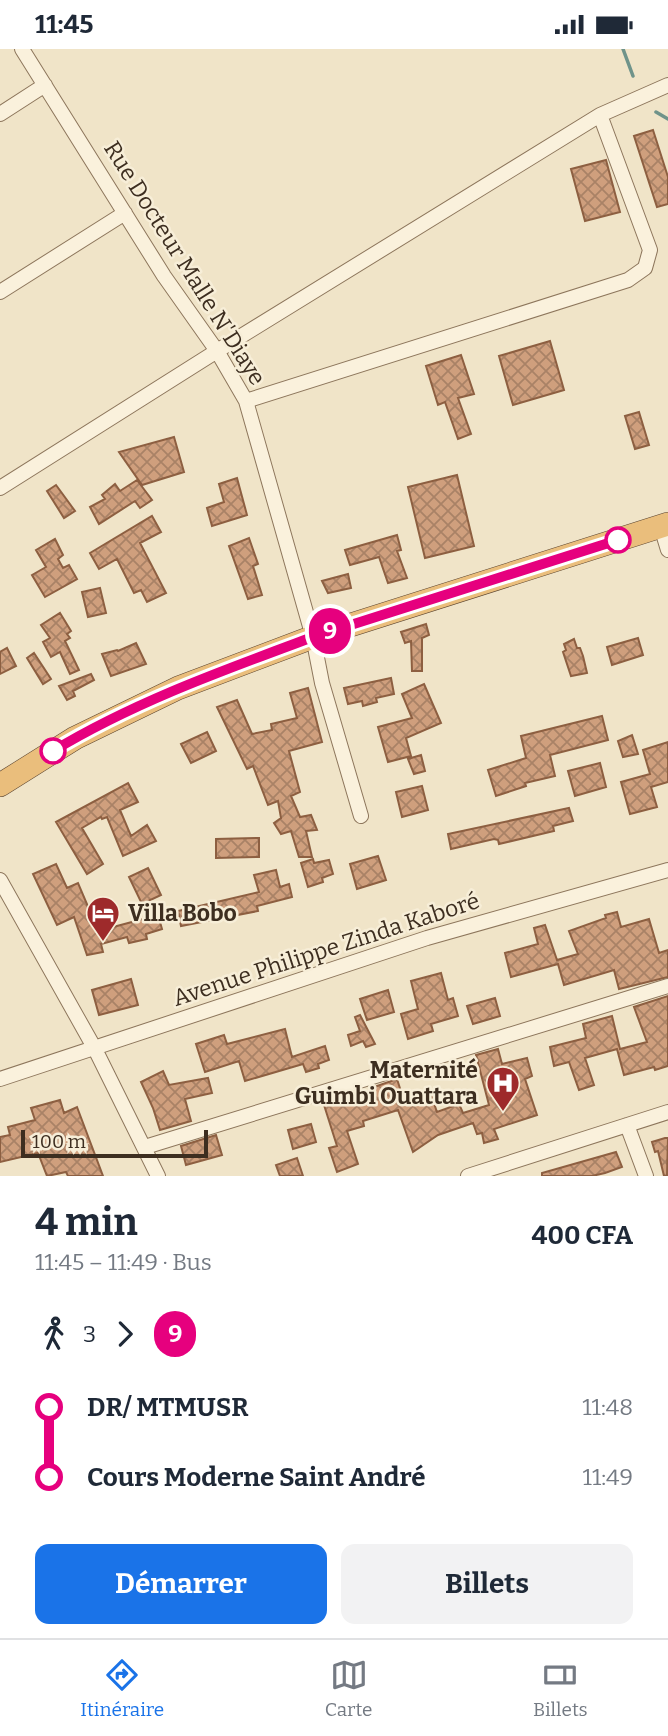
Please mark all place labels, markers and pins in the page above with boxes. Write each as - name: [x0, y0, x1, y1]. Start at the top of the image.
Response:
- unlabelled marker: [605, 527, 631, 553]
- unlabelled marker: [40, 738, 66, 764]
- hotel icon: Villa Bobo: [84, 894, 122, 943]
- place label: Villa Bobo: [128, 899, 237, 927]
- place label: Maternité Guimbi Ouattara: [295, 1056, 478, 1110]
- hospital icon: Maternité Guimbi Ouattara: [484, 1064, 522, 1113]

